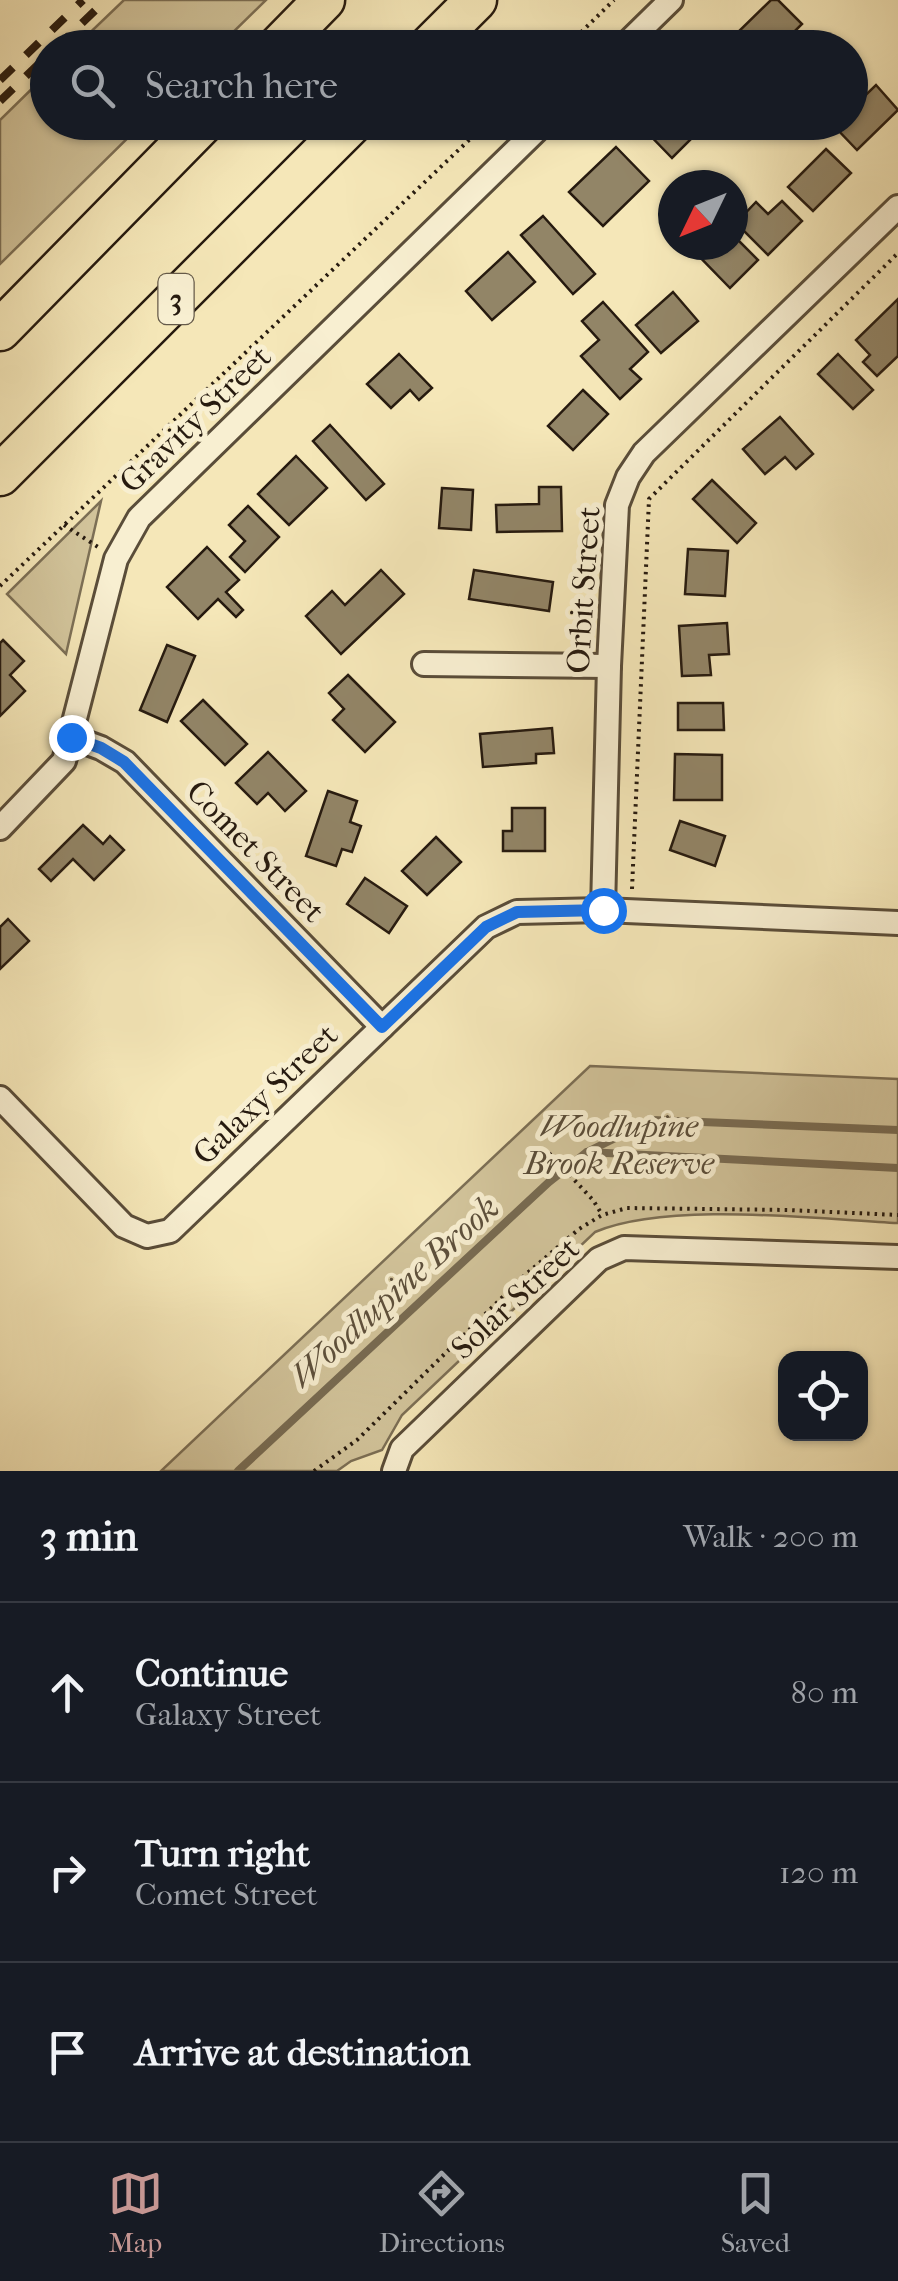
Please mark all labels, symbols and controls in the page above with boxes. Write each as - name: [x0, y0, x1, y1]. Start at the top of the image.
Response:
- search box: [30, 30, 868, 140]
- icon: search: [65, 58, 120, 113]
- text: Search here: [145, 63, 338, 108]
- north arrow: [658, 170, 748, 260]
- road number: 3: [158, 274, 194, 324]
- street label: Gravity Street: [112, 338, 279, 501]
- street label: Orbit Street: [559, 505, 608, 675]
- route end: [49, 715, 95, 761]
- street label: Comet Street: [179, 773, 333, 930]
- route start: [581, 888, 627, 934]
- street label: Galaxy Street: [186, 1016, 346, 1172]
- park label: Woodlupine Brook Reserve: [522, 1108, 715, 1182]
- water label: Woodlupine Brook: [281, 1187, 507, 1396]
- street label: Solar Street: [444, 1230, 587, 1367]
- map controls: [778, 1351, 868, 1441]
- button: locate: [778, 1351, 868, 1441]
- text: 3 min: [40, 1512, 138, 1561]
- text: Walk · 200 m: [683, 1518, 858, 1555]
- text: Continue: [135, 1651, 288, 1696]
- icon: ahead: [40, 1665, 95, 1720]
- text: 80 m: [791, 1674, 858, 1711]
- text: Galaxy Street: [135, 1696, 321, 1733]
- text: Turn right: [135, 1831, 310, 1876]
- icon: right: [40, 1845, 95, 1900]
- text: 120 m: [779, 1854, 858, 1891]
- text: Comet Street: [135, 1876, 318, 1913]
- icon: arrive: [40, 2025, 95, 2080]
- text: Arrive at destination: [135, 2030, 471, 2075]
- tab: Map: [108, 2166, 163, 2259]
- tab: Directions: [379, 2166, 505, 2259]
- tab: Saved: [721, 2166, 790, 2259]

